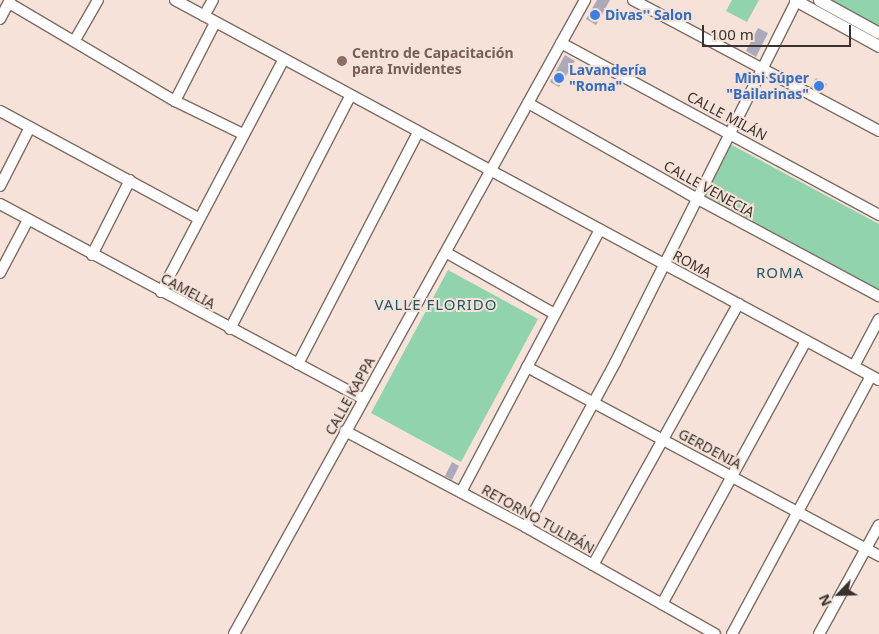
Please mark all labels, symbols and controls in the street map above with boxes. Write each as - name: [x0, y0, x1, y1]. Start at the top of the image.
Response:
- place label: Divas'' Salon: [605, 7, 692, 23]
- marker: Divas'' Salon: [589, 9, 601, 21]
- scale bar: [704, 15, 853, 47]
- text: 100 m: [710, 24, 754, 44]
- place label: Centro de Capacitación para Invidentes: [352, 45, 513, 78]
- marker: Centro de Capacitación para Invidentes: [336, 55, 348, 67]
- place label: Lavandería "Roma": [569, 62, 647, 94]
- place label: Mini Súper "Bailarinas": [726, 70, 809, 102]
- marker: Lavandería "Roma": [553, 72, 565, 84]
- marker: Mini Súper "Bailarinas": [813, 80, 825, 92]
- street label: CALLE MILÁN: [684, 88, 770, 144]
- street label: CALLE VENECIA: [661, 157, 757, 221]
- street label: ROMA: [670, 247, 714, 281]
- district label: ROMA: [755, 264, 805, 282]
- street label: CAMELIA: [158, 270, 218, 312]
- district label: VALLE FLORIDO: [373, 296, 499, 314]
- street label: CALLE KAPPA: [322, 354, 378, 438]
- street label: GERDENIA: [676, 425, 744, 473]
- street label: RETORNO TULIPÁN: [479, 481, 597, 557]
- north arrow: [814, 569, 864, 619]
- text: N: [814, 591, 836, 609]

